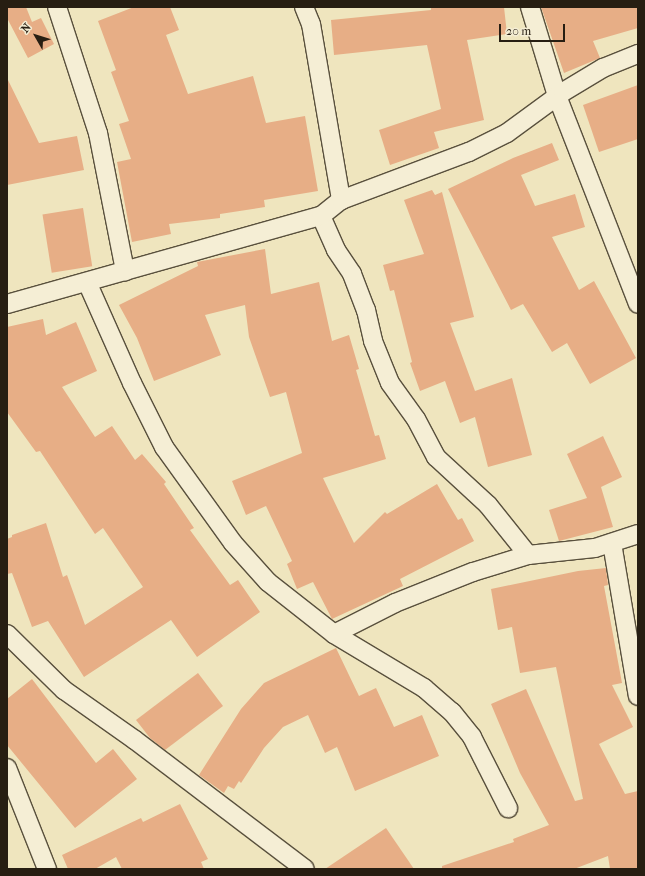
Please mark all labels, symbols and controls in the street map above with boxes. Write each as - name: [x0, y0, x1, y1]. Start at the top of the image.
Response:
- north arrow: [16, 16, 56, 56]
- scale bar: [501, 16, 567, 42]
- text: N: [19, 21, 34, 35]
- text: 20 m: [506, 24, 531, 38]

